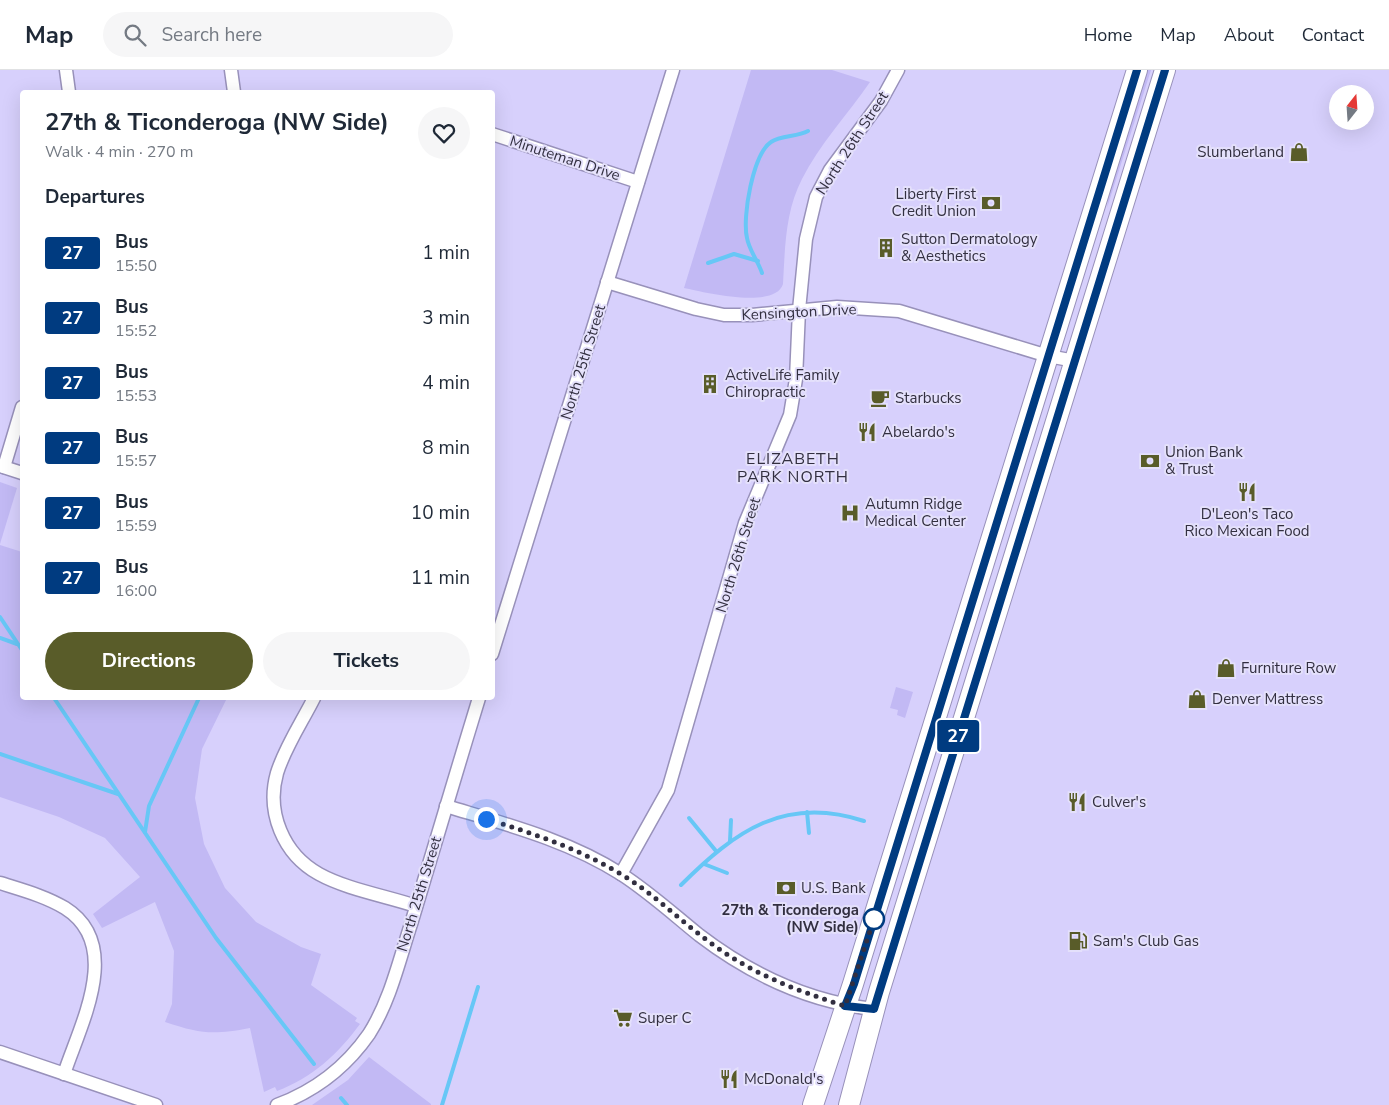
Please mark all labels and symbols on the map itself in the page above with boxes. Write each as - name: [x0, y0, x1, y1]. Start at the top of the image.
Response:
- north arrow: [1329, 85, 1374, 130]
- street label: North 26th Street: [811, 87, 893, 199]
- street label: Minuteman Drive: [507, 131, 623, 185]
- shop icon: Slumberland: [1288, 141, 1310, 163]
- place label: Slumberland: [1197, 142, 1284, 162]
- place label: Liberty First Credit Union: [892, 184, 977, 221]
- bank icon: Liberty First Credit Union: [980, 192, 1002, 214]
- place label: Sutton Dermatology & Aesthetics: [901, 229, 1038, 266]
- building icon: Sutton Dermatology & Aesthetics: [875, 237, 897, 259]
- street label: Kensington Drive: [741, 299, 857, 325]
- street label: North 25th Street: [556, 301, 610, 422]
- place label: ActiveLife Family Chiropractic: [725, 365, 840, 402]
- building icon: ActiveLife Family Chiropractic: [699, 373, 721, 395]
- cafe icon: Starbucks: [869, 387, 891, 409]
- place label: Starbucks: [895, 388, 961, 408]
- restaurant icon: Abelardo's: [856, 421, 878, 443]
- place label: Abelardo's: [882, 422, 955, 442]
- place label: Union Bank & Trust: [1165, 442, 1243, 479]
- district label: ELIZABETH PARK NORTH: [737, 448, 849, 488]
- bank icon: Union Bank & Trust: [1139, 450, 1161, 472]
- restaurant icon: D'Leon's Taco Rico Mexican Food: [1236, 481, 1258, 503]
- street label: North 26th Street: [711, 494, 765, 615]
- place label: Autumn Ridge Medical Center: [865, 494, 966, 531]
- hospital icon: Autumn Ridge Medical Center: [839, 502, 861, 524]
- place label: D'Leon's Taco Rico Mexican Food: [1184, 504, 1310, 541]
- shop icon: Furniture Row: [1215, 657, 1237, 679]
- place label: Furniture Row: [1241, 658, 1337, 678]
- shop icon: Denver Mattress: [1186, 688, 1208, 710]
- place label: Denver Mattress: [1212, 689, 1323, 709]
- line badge: 27: [936, 720, 980, 752]
- restaurant icon: Culver's: [1066, 791, 1088, 813]
- place label: Culver's: [1092, 792, 1146, 812]
- your location: [474, 807, 499, 832]
- street label: North 25th Street: [392, 833, 446, 954]
- bank icon: U.S. Bank: [775, 877, 797, 899]
- place label: U.S. Bank: [801, 878, 866, 898]
- place label: 27th & Ticonderoga (NW Side): [721, 900, 859, 937]
- marker: 27th & Ticonderoga (NW Side): [863, 908, 885, 930]
- fuel station icon: Sam's Club Gas: [1067, 930, 1089, 952]
- place label: Sam's Club Gas: [1093, 931, 1199, 951]
- supermarket icon: Super C: [612, 1007, 634, 1029]
- place label: Super C: [638, 1008, 692, 1028]
- restaurant icon: McDonald's: [718, 1068, 740, 1090]
- place label: McDonald's: [744, 1069, 823, 1089]

